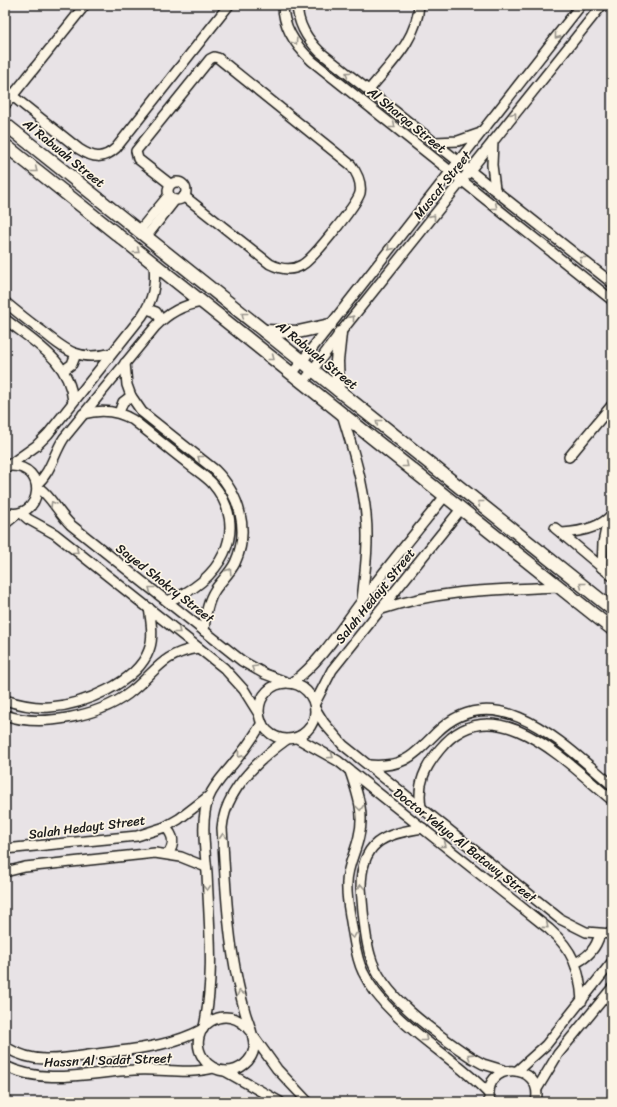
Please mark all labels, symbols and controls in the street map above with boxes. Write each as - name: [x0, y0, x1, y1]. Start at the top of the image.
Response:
- one-way arrow: [555, 32, 562, 39]
- one-way arrow: [290, 37, 297, 44]
- one-way arrow: [345, 71, 352, 78]
- street label: Al Sharqa Street: [361, 80, 452, 159]
- street label: Al Rabwah Street: [17, 112, 111, 194]
- one-way arrow: [509, 112, 516, 119]
- one-way arrow: [389, 121, 396, 128]
- street label: Muscat Street: [407, 145, 477, 224]
- one-way arrow: [31, 165, 38, 172]
- one-way arrow: [490, 202, 497, 209]
- one-way arrow: [429, 214, 436, 221]
- one-way arrow: [388, 244, 395, 251]
- one-way arrow: [132, 247, 139, 254]
- one-way arrow: [579, 256, 586, 263]
- one-way arrow: [241, 313, 249, 320]
- street label: Al Rabwah Street: [270, 314, 364, 396]
- one-way arrow: [348, 316, 355, 323]
- one-way arrow: [267, 353, 274, 360]
- one-way arrow: [376, 420, 383, 427]
- one-way arrow: [198, 456, 205, 463]
- one-way arrow: [402, 461, 409, 468]
- one-way arrow: [50, 501, 58, 508]
- one-way arrow: [477, 501, 485, 508]
- street label: Sayed Shokry Street: [111, 537, 220, 629]
- street label: Salah Hedayt Street: [329, 543, 421, 649]
- one-way arrow: [71, 546, 78, 553]
- one-way arrow: [225, 568, 232, 575]
- one-way arrow: [579, 582, 586, 589]
- one-way arrow: [148, 586, 155, 593]
- one-way arrow: [173, 627, 180, 634]
- one-way arrow: [251, 666, 258, 673]
- one-way arrow: [238, 751, 245, 758]
- one-way arrow: [327, 751, 334, 759]
- street label: Doctor Yehya Al Batawy Street: [388, 782, 542, 909]
- one-way arrow: [355, 805, 364, 811]
- street label: Salah Hedayt Street: [27, 808, 147, 846]
- one-way arrow: [219, 833, 228, 839]
- one-way arrow: [440, 841, 447, 848]
- one-way arrow: [357, 884, 365, 890]
- one-way arrow: [203, 885, 212, 891]
- one-way arrow: [542, 922, 549, 929]
- one-way arrow: [348, 933, 357, 939]
- one-way arrow: [237, 990, 245, 996]
- one-way arrow: [421, 1034, 428, 1041]
- street label: Hassn Al Sadat Street: [44, 1046, 173, 1074]
- one-way arrow: [467, 1053, 474, 1061]

